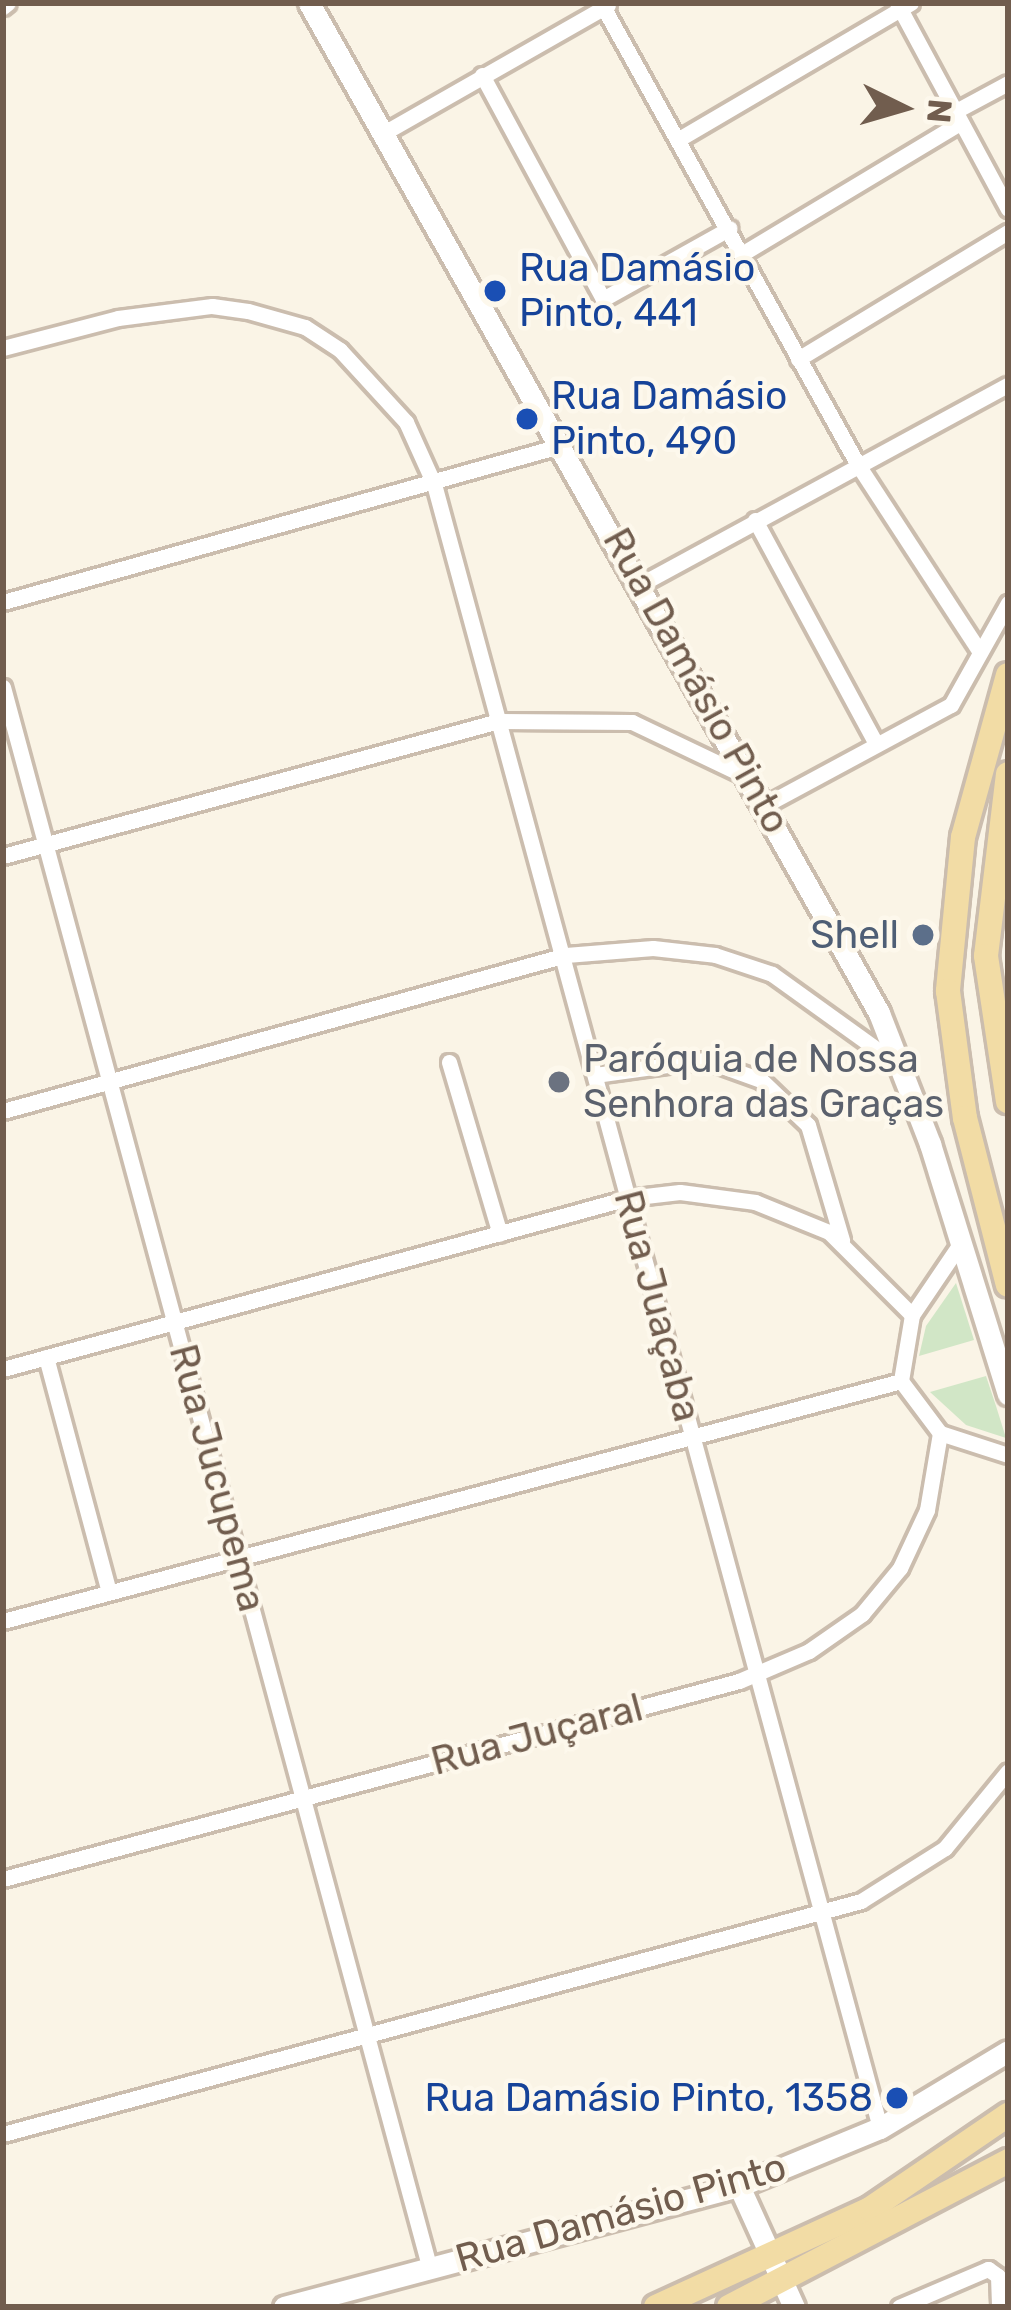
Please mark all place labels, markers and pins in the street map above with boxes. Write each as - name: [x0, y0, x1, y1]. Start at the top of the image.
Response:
- place label: Rua Damásio Pinto, 441: [519, 246, 755, 337]
- marker: Rua Damásio Pinto, 441: [482, 278, 508, 304]
- place label: Rua Damásio Pinto, 490: [551, 374, 787, 465]
- marker: Rua Damásio Pinto, 490: [514, 406, 540, 432]
- place label: Shell: [810, 912, 899, 958]
- marker: Shell: [910, 922, 936, 948]
- place label: Paróquia de Nossa Senhora das Graças: [583, 1037, 944, 1128]
- marker: Paróquia de Nossa Senhora das Graças: [546, 1069, 572, 1095]
- place label: Rua Damásio Pinto, 1358: [425, 2075, 873, 2121]
- marker: Rua Damásio Pinto, 1358: [884, 2085, 910, 2111]

